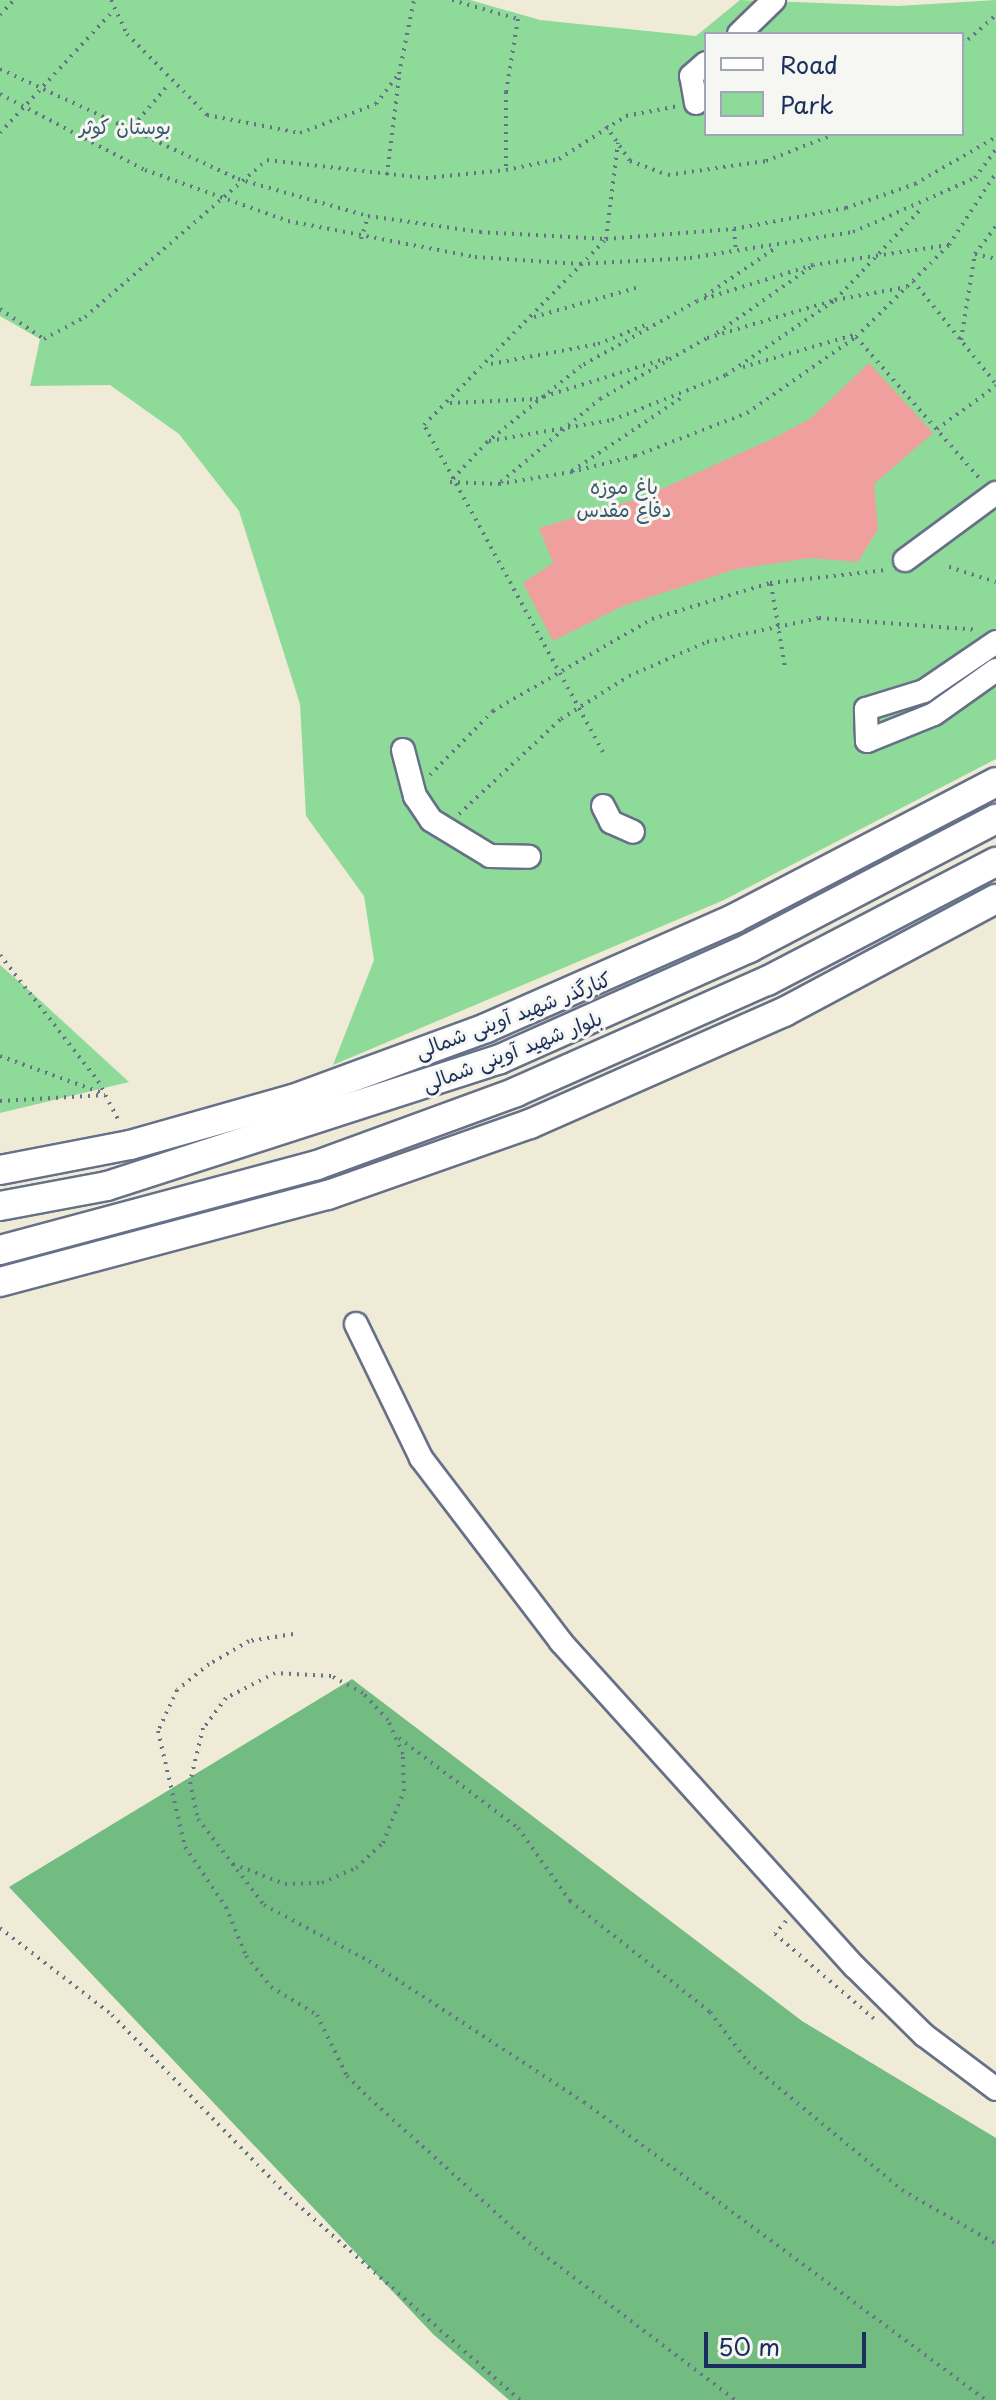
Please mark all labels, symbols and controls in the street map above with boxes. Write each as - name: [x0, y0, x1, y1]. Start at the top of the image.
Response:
- legend: [704, 32, 964, 136]
- text: Road: [780, 46, 838, 82]
- text: Park: [780, 86, 834, 122]
- park label: بوستان کوثر: [79, 114, 171, 138]
- park label: باغ موزه دفاع مقدس: [577, 475, 671, 522]
- street label: کنارگذر شهید آوینی شمالی: [412, 967, 614, 1063]
- street label: بلوار شهید آوینی شمالی: [419, 1006, 605, 1096]
- scale bar: [708, 2316, 870, 2366]
- text: 50 m: [718, 2328, 780, 2364]

